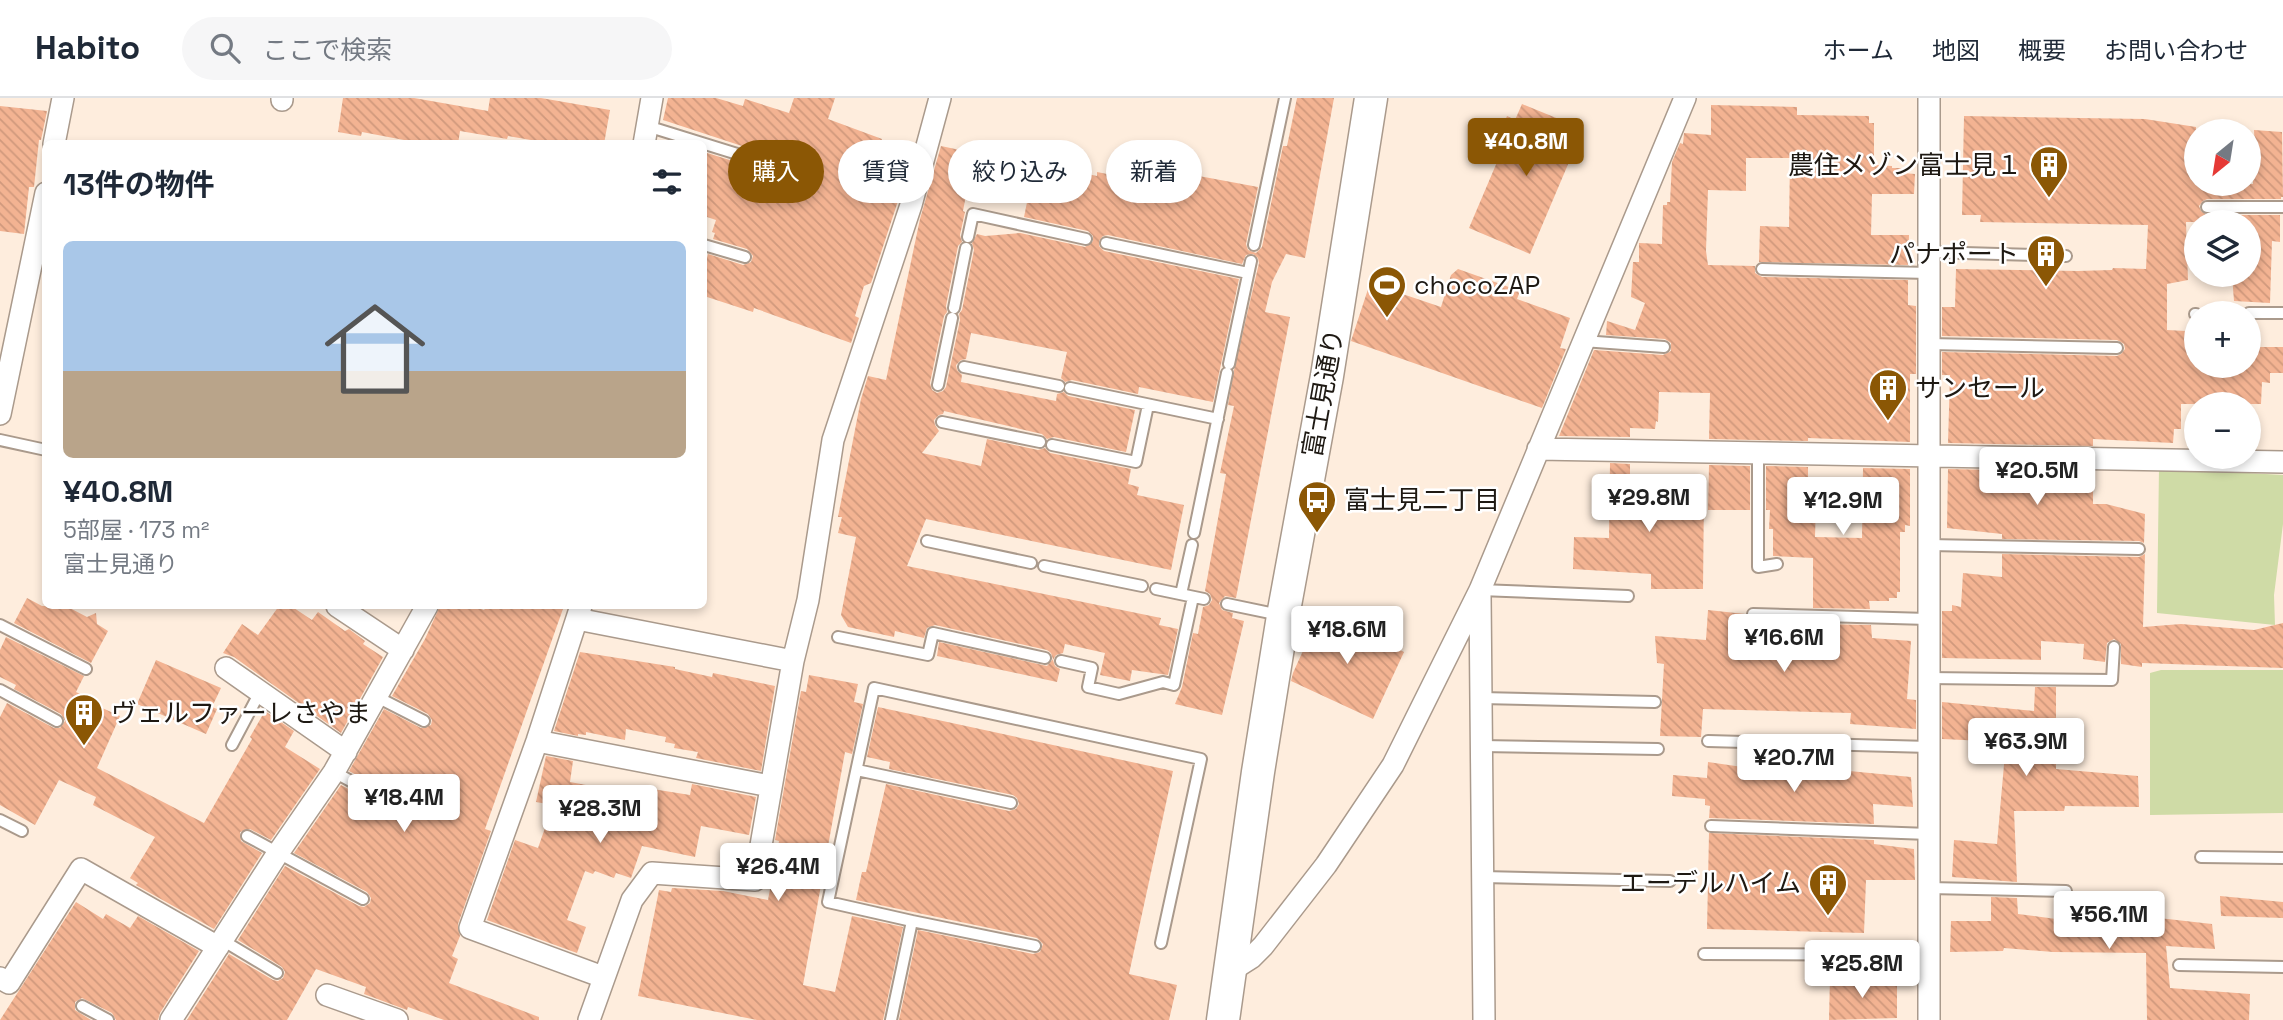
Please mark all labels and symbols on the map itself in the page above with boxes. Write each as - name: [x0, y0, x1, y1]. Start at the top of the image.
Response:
- pin: ¥40.8M: [1469, 118, 1583, 178]
- north arrow: [2184, 119, 2261, 196]
- building icon: 農住メゾン富士見１: [2028, 144, 2070, 199]
- place label: 農住メゾン富士見１: [1788, 148, 2022, 182]
- building icon: パナポート: [2025, 233, 2067, 288]
- place label: パナポート: [1889, 237, 2019, 271]
- sports icon: chocoZAP: [1366, 264, 1408, 319]
- place label: chocoZAP: [1414, 268, 1540, 302]
- street label: 富士見通り: [1295, 326, 1351, 460]
- building icon: サンセール: [1867, 367, 1909, 422]
- place label: サンセール: [1915, 371, 2045, 405]
- pin: ¥20.5M: [1980, 448, 2094, 507]
- pin: ¥29.8M: [1592, 474, 1706, 534]
- pin: ¥12.9M: [1786, 478, 1900, 537]
- bus stop icon: 富士見二丁目: [1296, 479, 1338, 534]
- place label: 富士見二丁目: [1344, 483, 1500, 517]
- pin: ¥18.6M: [1290, 606, 1404, 666]
- pin: ¥16.6M: [1727, 614, 1841, 674]
- building icon: ヴェルファーレさやま: [63, 692, 105, 747]
- place label: ヴェルファーレさやま: [111, 696, 371, 730]
- pin: ¥63.9M: [1969, 718, 2083, 778]
- pin: ¥20.7M: [1737, 734, 1851, 794]
- pin: ¥18.4M: [347, 774, 461, 834]
- pin: ¥28.3M: [543, 786, 657, 845]
- pin: ¥26.4M: [721, 844, 835, 903]
- building icon: エーデルハイム: [1807, 862, 1849, 917]
- place label: エーデルハイム: [1620, 866, 1801, 900]
- pin: ¥56.1M: [2052, 892, 2166, 951]
- pin: ¥25.8M: [1805, 940, 1919, 1000]

